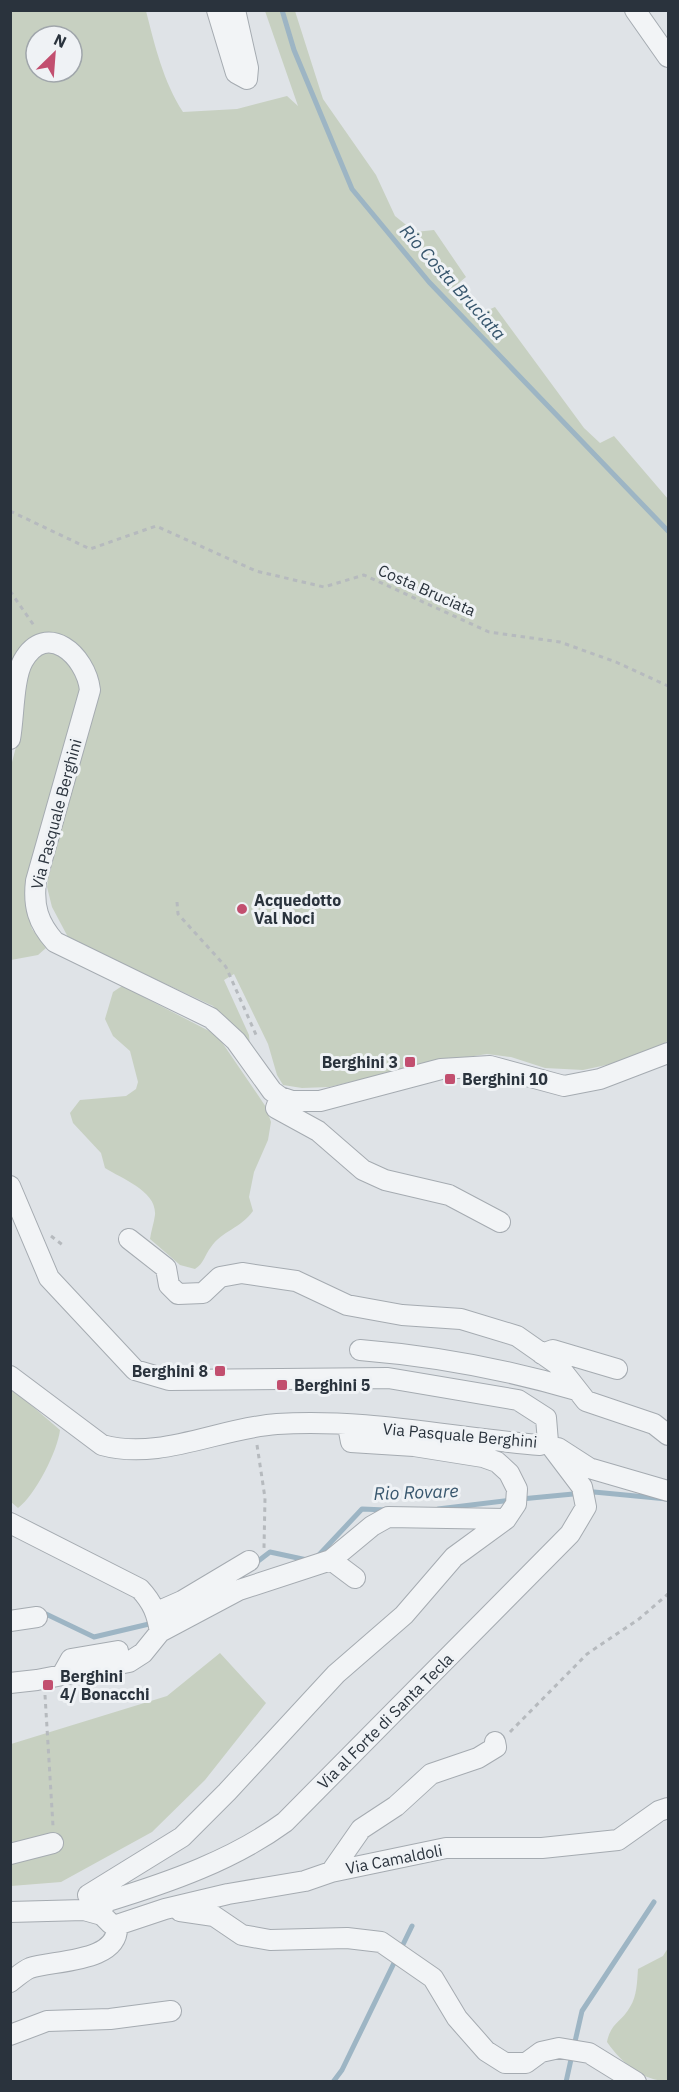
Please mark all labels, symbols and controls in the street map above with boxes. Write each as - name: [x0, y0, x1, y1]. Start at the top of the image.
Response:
- north arrow: [24, 24, 84, 84]
- text: N: [51, 29, 70, 52]
- water label: Rio Costa Bruciata: [395, 219, 511, 345]
- street label: Costa Bruciata: [375, 560, 479, 621]
- street label: Via Pasquale Berghini: [26, 736, 86, 892]
- place label: Acquedotto Val Noci: [254, 890, 341, 928]
- marker: Acquedotto Val Noci: [235, 902, 249, 916]
- place label: Berghini 3: [322, 1052, 398, 1072]
- marker: Berghini 3: [403, 1055, 417, 1069]
- place label: Berghini 10: [462, 1069, 548, 1089]
- marker: Berghini 10: [443, 1072, 457, 1086]
- place label: Berghini 8: [132, 1361, 208, 1381]
- marker: Berghini 8: [213, 1364, 227, 1378]
- place label: Berghini 5: [294, 1375, 371, 1395]
- marker: Berghini 5: [275, 1378, 289, 1392]
- street label: Via Pasquale Berghini: [382, 1418, 538, 1452]
- water label: Rio Rovare: [373, 1479, 459, 1505]
- street label: Via al Forte di Santa Tecla: [313, 1649, 457, 1793]
- place label: Berghini 4/ Bonacchi: [60, 1666, 150, 1704]
- marker: Berghini 4/ Bonacchi: [41, 1678, 55, 1692]
- street label: Via Camaldoli: [344, 1840, 444, 1878]

